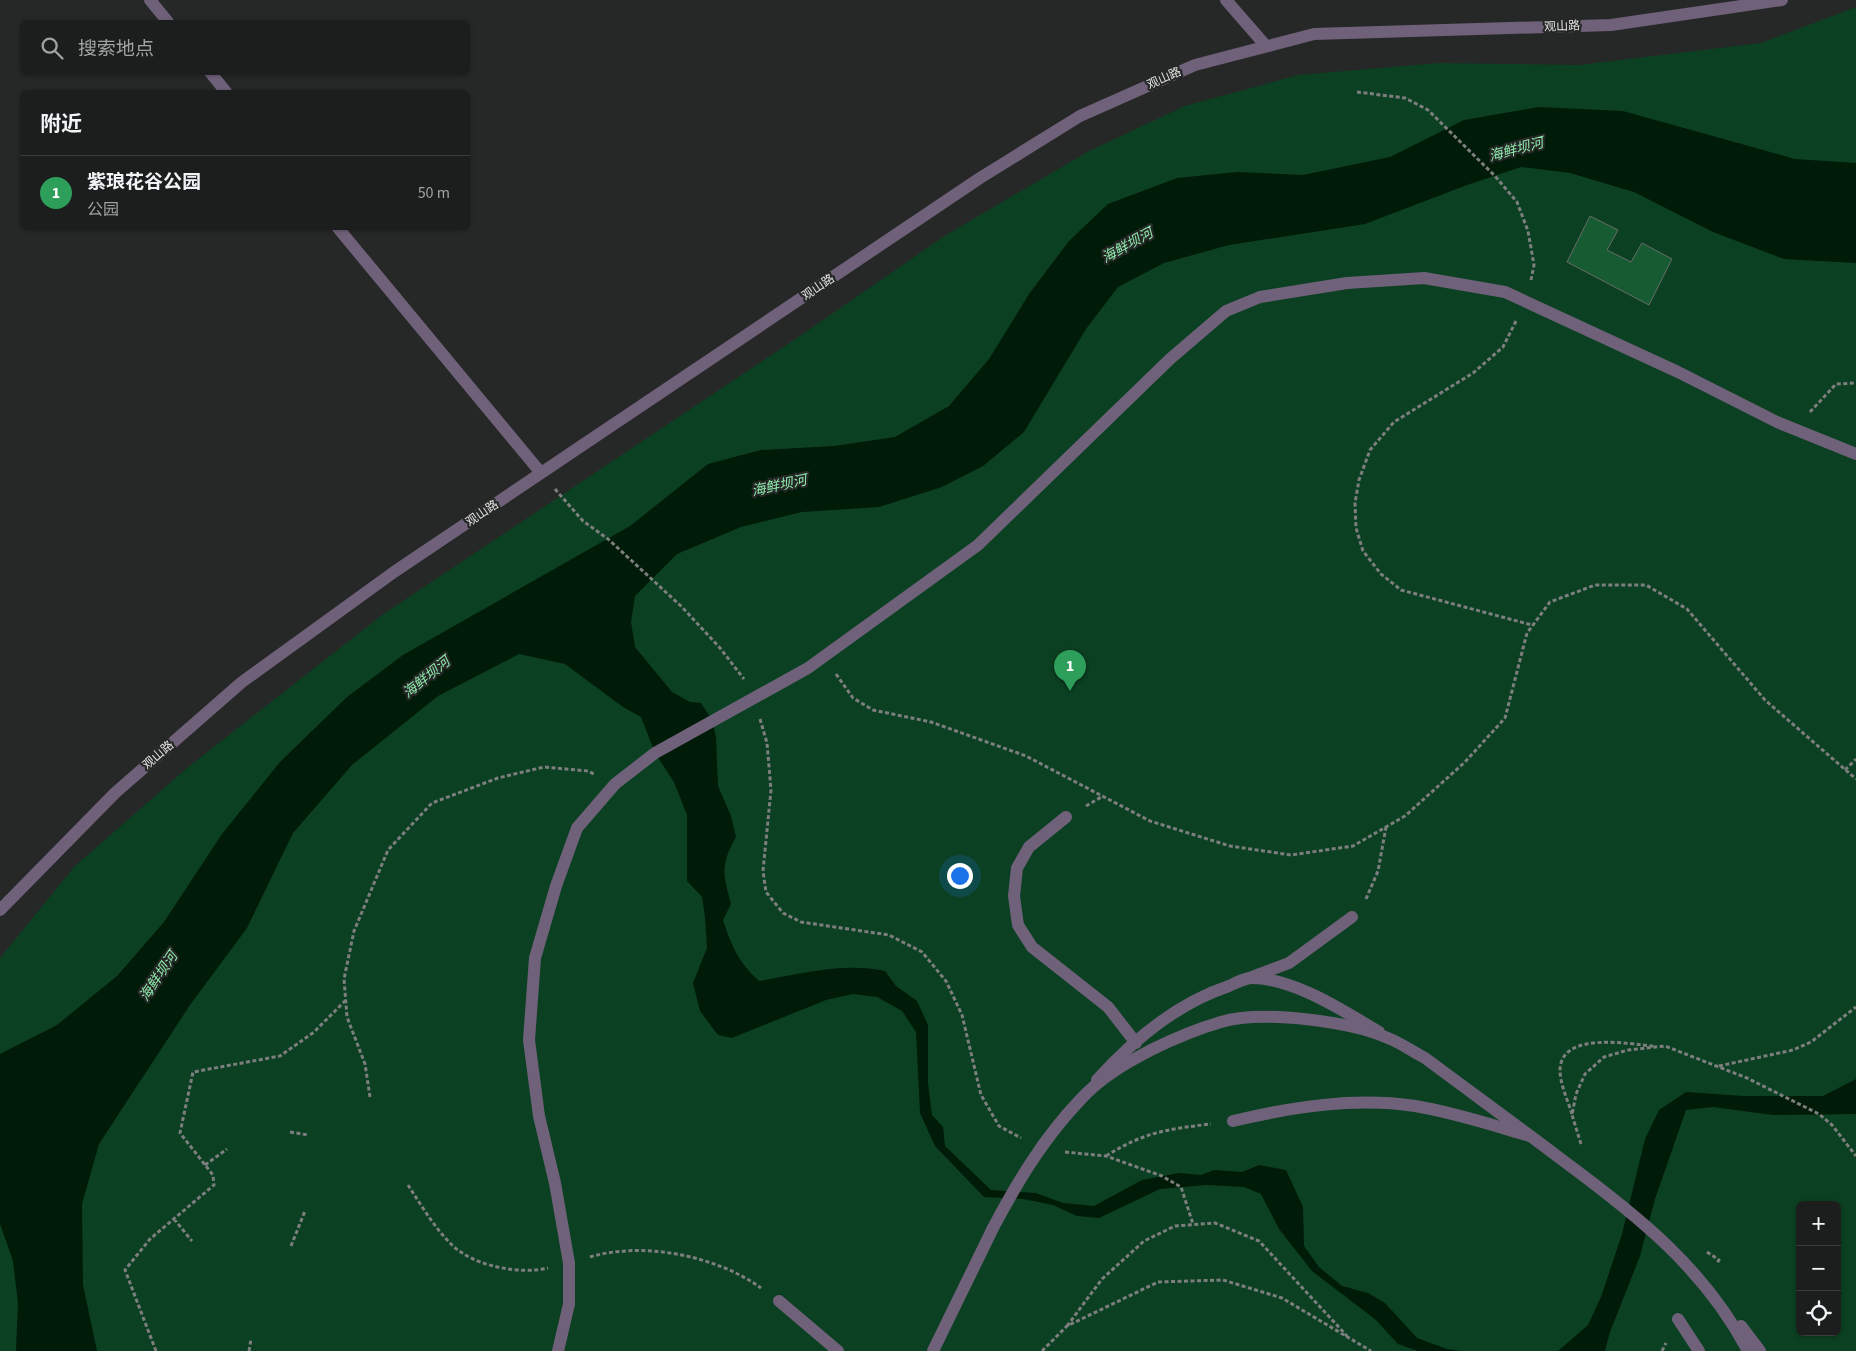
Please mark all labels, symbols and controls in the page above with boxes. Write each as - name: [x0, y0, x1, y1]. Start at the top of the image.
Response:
- street label: 观山路: [1544, 17, 1580, 36]
- search box: [20, 20, 470, 75]
- icon: search: [38, 34, 66, 62]
- text: 搜索地点: [78, 36, 154, 63]
- street label: 观山路: [1144, 63, 1184, 94]
- text: 附近: [40, 109, 82, 139]
- water label: 海鲜坝河: [1487, 132, 1549, 167]
- text: 紫琅花谷公园: [87, 169, 201, 196]
- text: 1: [52, 182, 60, 204]
- text: 50 m: [418, 182, 450, 204]
- text: 公园: [87, 199, 119, 221]
- water label: 海鲜坝河: [1098, 222, 1159, 268]
- street label: 观山路: [799, 270, 838, 305]
- water label: 海鲜坝河: [750, 470, 812, 502]
- street label: 观山路: [463, 496, 502, 531]
- water label: 海鲜坝河: [399, 650, 457, 703]
- pin: 1: [1054, 650, 1086, 691]
- street label: 观山路: [139, 737, 177, 774]
- your location: [947, 863, 973, 889]
- water label: 海鲜坝河: [135, 945, 184, 1005]
- map controls: [1796, 1201, 1841, 1336]
- button: +: [1796, 1201, 1841, 1246]
- button: −: [1796, 1246, 1841, 1291]
- button: locate: [1796, 1291, 1841, 1336]

